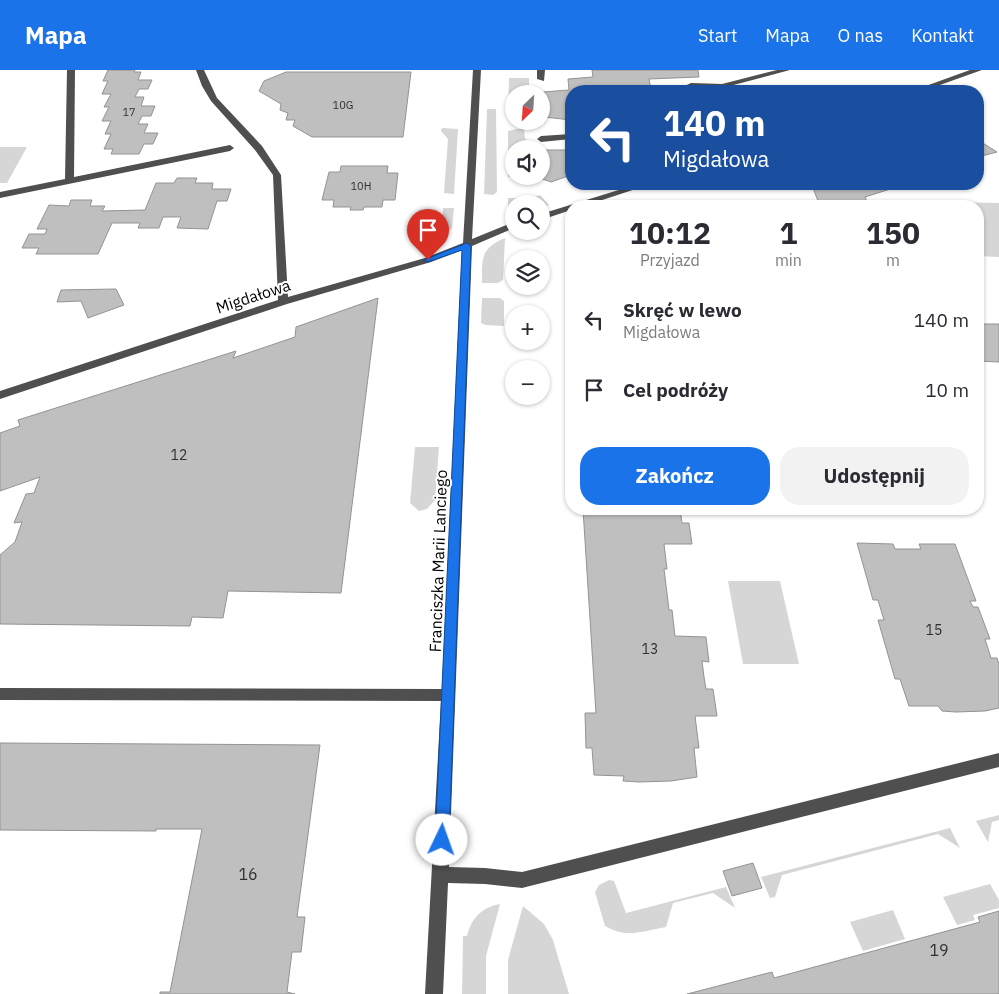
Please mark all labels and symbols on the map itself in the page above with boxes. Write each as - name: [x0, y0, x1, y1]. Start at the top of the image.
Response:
- north arrow: [505, 85, 550, 130]
- house number: 10G: [333, 98, 353, 112]
- house number: 17: [122, 105, 136, 119]
- house number: 10H: [351, 179, 371, 193]
- pin: [407, 209, 449, 260]
- street label: Migdałowa: [213, 274, 293, 317]
- house number: 12: [171, 446, 187, 464]
- street label: Franciszka Marii Lanciego: [425, 469, 451, 653]
- house number: 15: [926, 621, 942, 639]
- house number: 13: [642, 640, 658, 658]
- position arrow: [415, 813, 467, 865]
- house number: 16: [238, 864, 258, 884]
- house number: 19: [929, 940, 949, 960]

